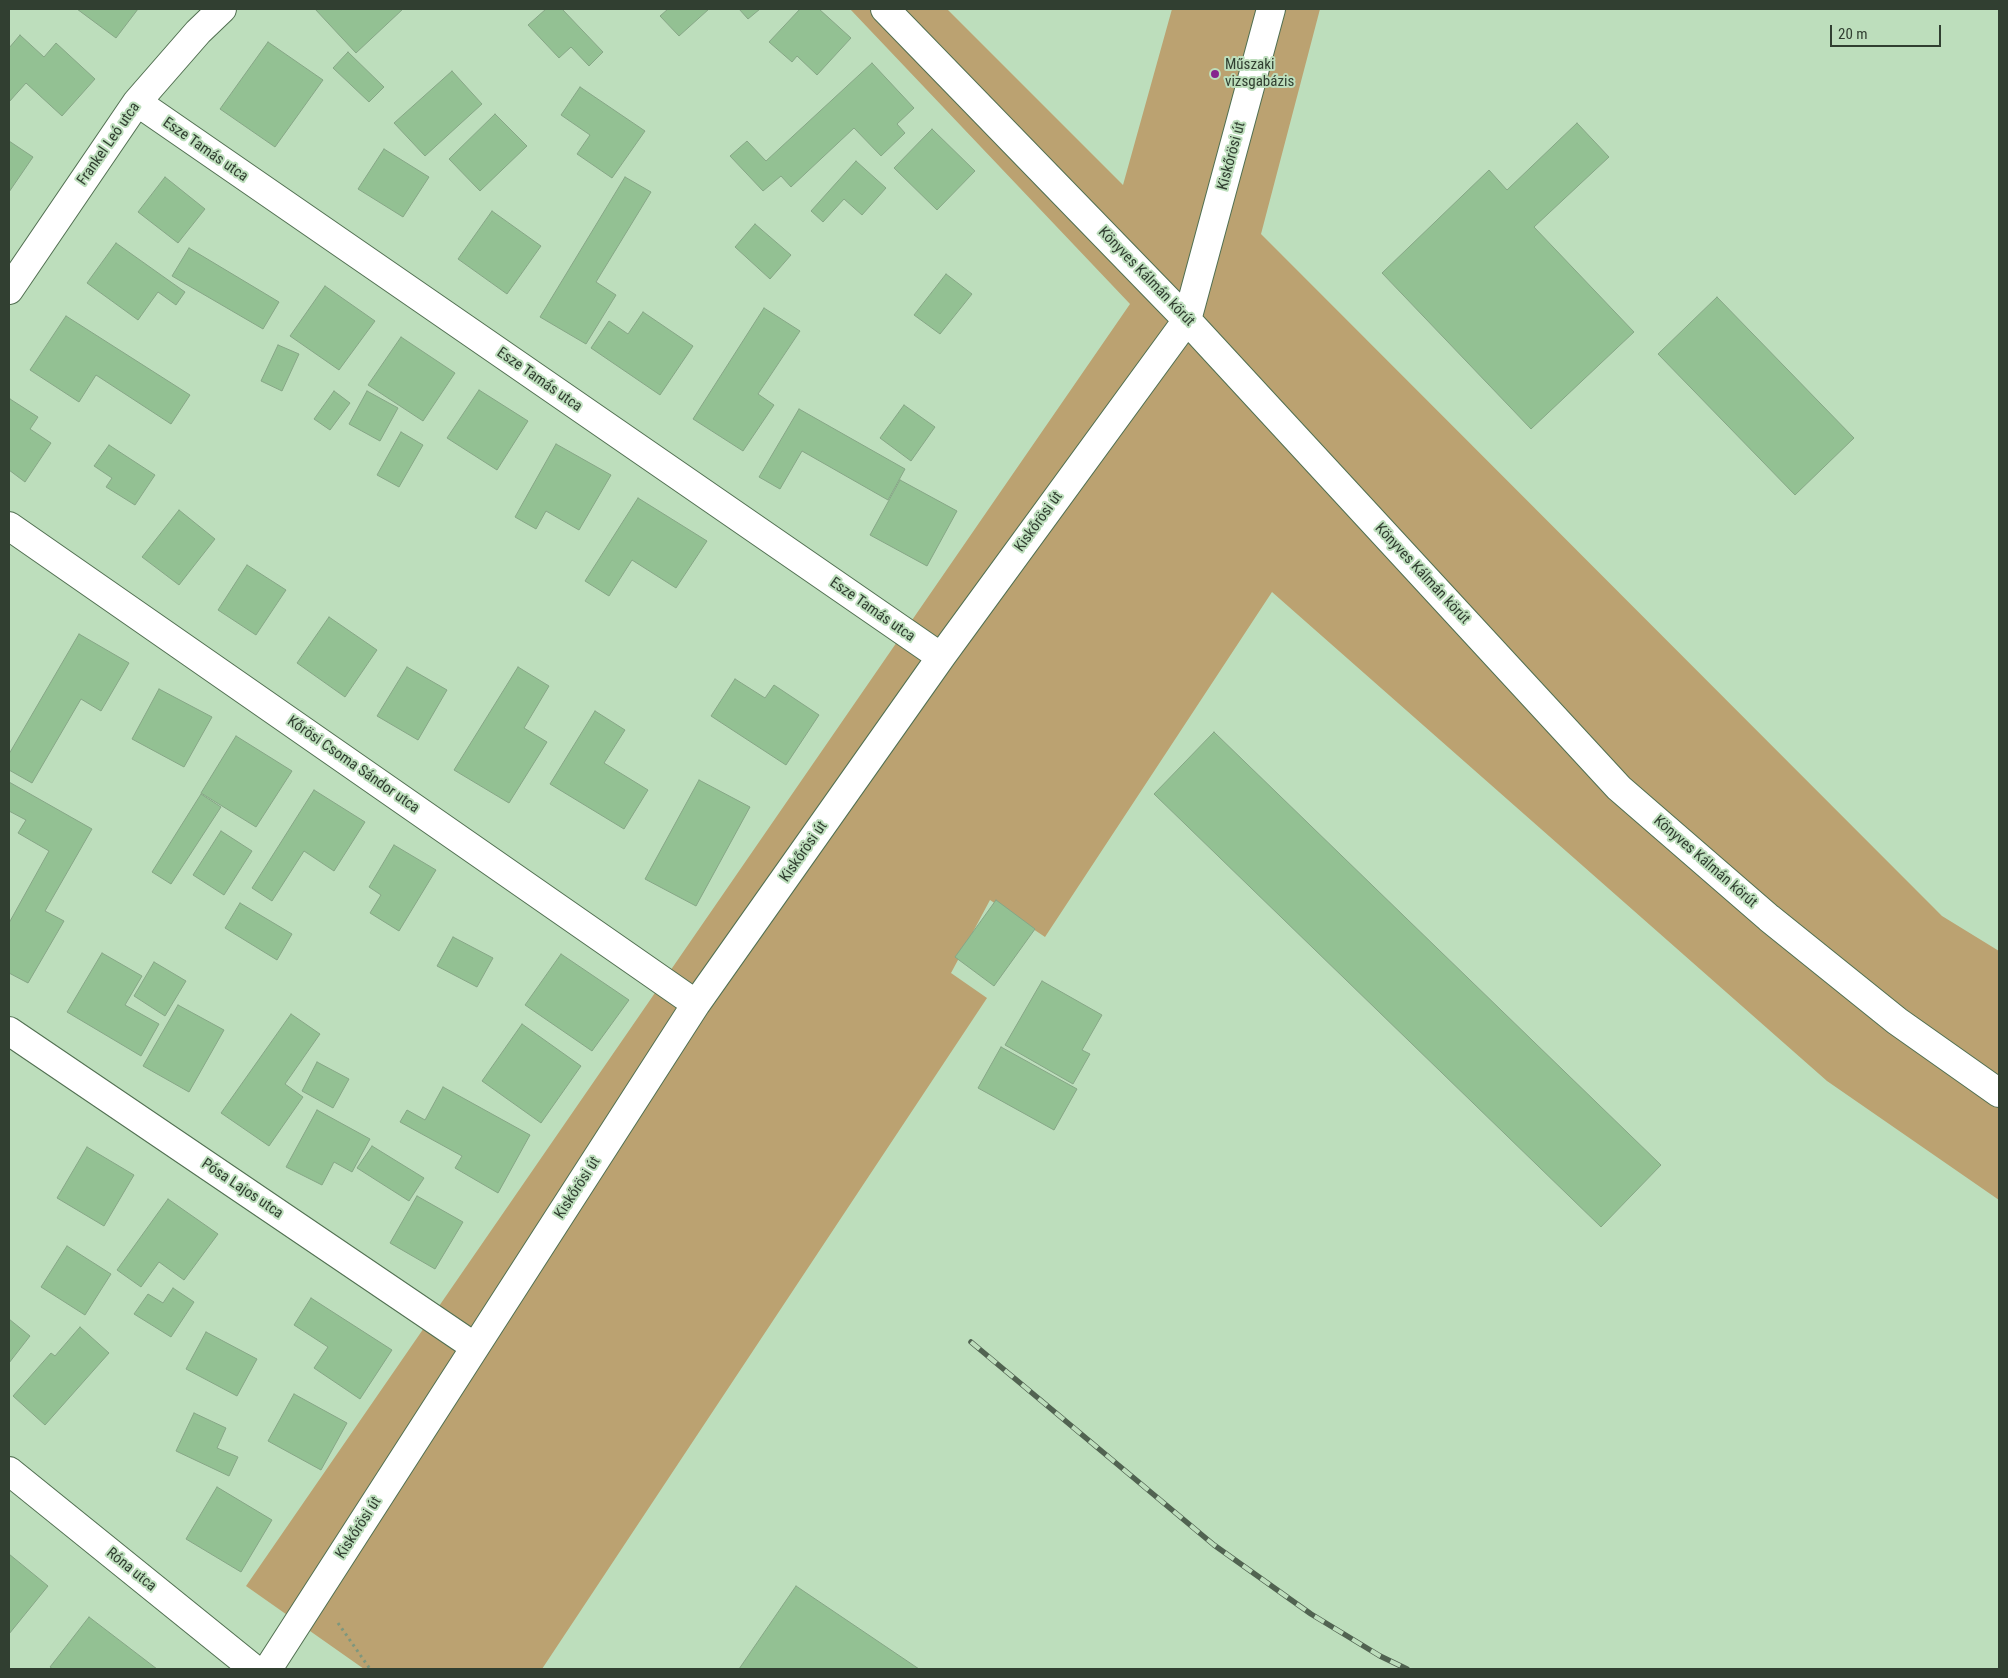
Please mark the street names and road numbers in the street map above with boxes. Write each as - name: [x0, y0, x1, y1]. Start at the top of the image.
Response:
- street label: Frankel Leó utca: [74, 99, 144, 189]
- street label: Esze Tamás utca: [159, 114, 251, 186]
- street label: Kiskőrösi út: [1214, 120, 1250, 192]
- street label: Könyves Kálmán körút: [1094, 224, 1198, 330]
- street label: Esze Tamás utca: [493, 344, 585, 416]
- street label: Kiskőrösi út: [1011, 488, 1067, 556]
- street label: Könyves Kálmán körút: [1371, 520, 1473, 628]
- street label: Esze Tamás utca: [826, 574, 918, 646]
- street label: Kőrösi Csoma Sándor utca: [284, 713, 422, 817]
- street label: Könyves Kálmán körút: [1650, 812, 1760, 912]
- street label: Kiskőrösi út: [777, 818, 831, 886]
- street label: Kiskőrösi út: [551, 1154, 605, 1222]
- street label: Pósa Lajos utca: [198, 1155, 286, 1223]
- street label: Kiskőrösi út: [332, 1494, 386, 1562]
- street label: Róna utca: [102, 1544, 160, 1596]

